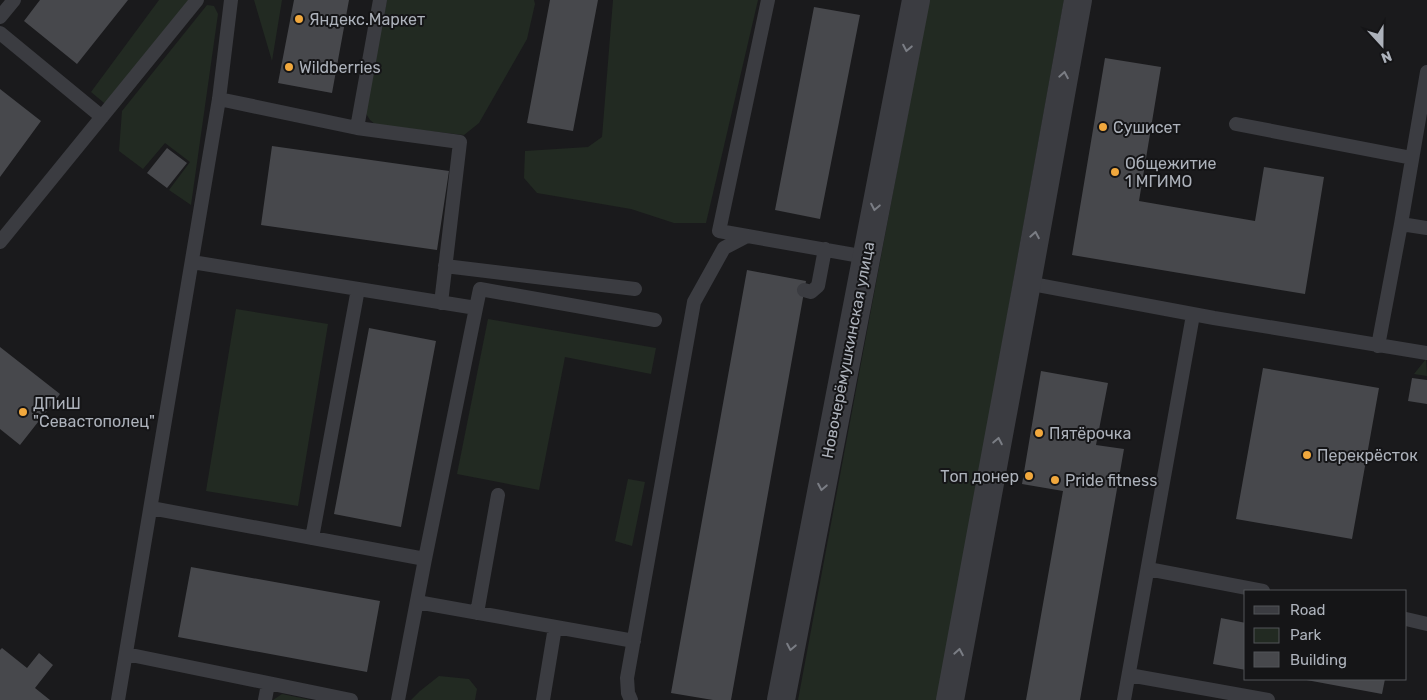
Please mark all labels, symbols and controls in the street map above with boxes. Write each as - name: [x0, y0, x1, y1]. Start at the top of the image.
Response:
- place label: Яндекс.Маркет: [309, 10, 425, 29]
- marker: Яндекс.Маркет: [293, 13, 305, 25]
- north arrow: [1357, 20, 1407, 70]
- one-way arrow: [902, 43, 912, 52]
- text: N: [1379, 47, 1394, 66]
- place label: Wildberries: [299, 58, 381, 77]
- marker: Wildberries: [283, 61, 295, 73]
- one-way arrow: [1059, 71, 1069, 80]
- place label: Сушисет: [1113, 118, 1181, 137]
- marker: Сушисет: [1097, 121, 1109, 133]
- place label: Общежитие 1 МГИМО: [1125, 154, 1217, 191]
- marker: Общежитие 1 МГИМО: [1109, 166, 1121, 178]
- one-way arrow: [871, 203, 881, 212]
- one-way arrow: [1030, 231, 1040, 240]
- street label: Новочерёмушкинская улица: [818, 240, 878, 460]
- place label: ДПиШ "Севастополец": [33, 394, 155, 431]
- marker: ДПиШ "Севастополец": [17, 406, 29, 418]
- place label: Пятёрочка: [1049, 424, 1131, 443]
- marker: Пятёрочка: [1033, 427, 1045, 439]
- one-way arrow: [992, 436, 1002, 445]
- place label: Перекрёсток: [1317, 446, 1418, 465]
- marker: Перекрёсток: [1301, 449, 1313, 461]
- place label: Топ донер: [940, 467, 1019, 486]
- marker: Топ донер: [1023, 470, 1035, 482]
- place label: Pride fitness: [1065, 471, 1157, 490]
- marker: Pride fitness: [1049, 474, 1061, 486]
- one-way arrow: [817, 483, 827, 492]
- legend: [1244, 590, 1407, 680]
- text: Road: [1290, 601, 1326, 619]
- text: Park: [1290, 626, 1321, 644]
- one-way arrow: [786, 642, 797, 651]
- one-way arrow: [953, 648, 964, 656]
- text: Building: [1290, 651, 1347, 669]

